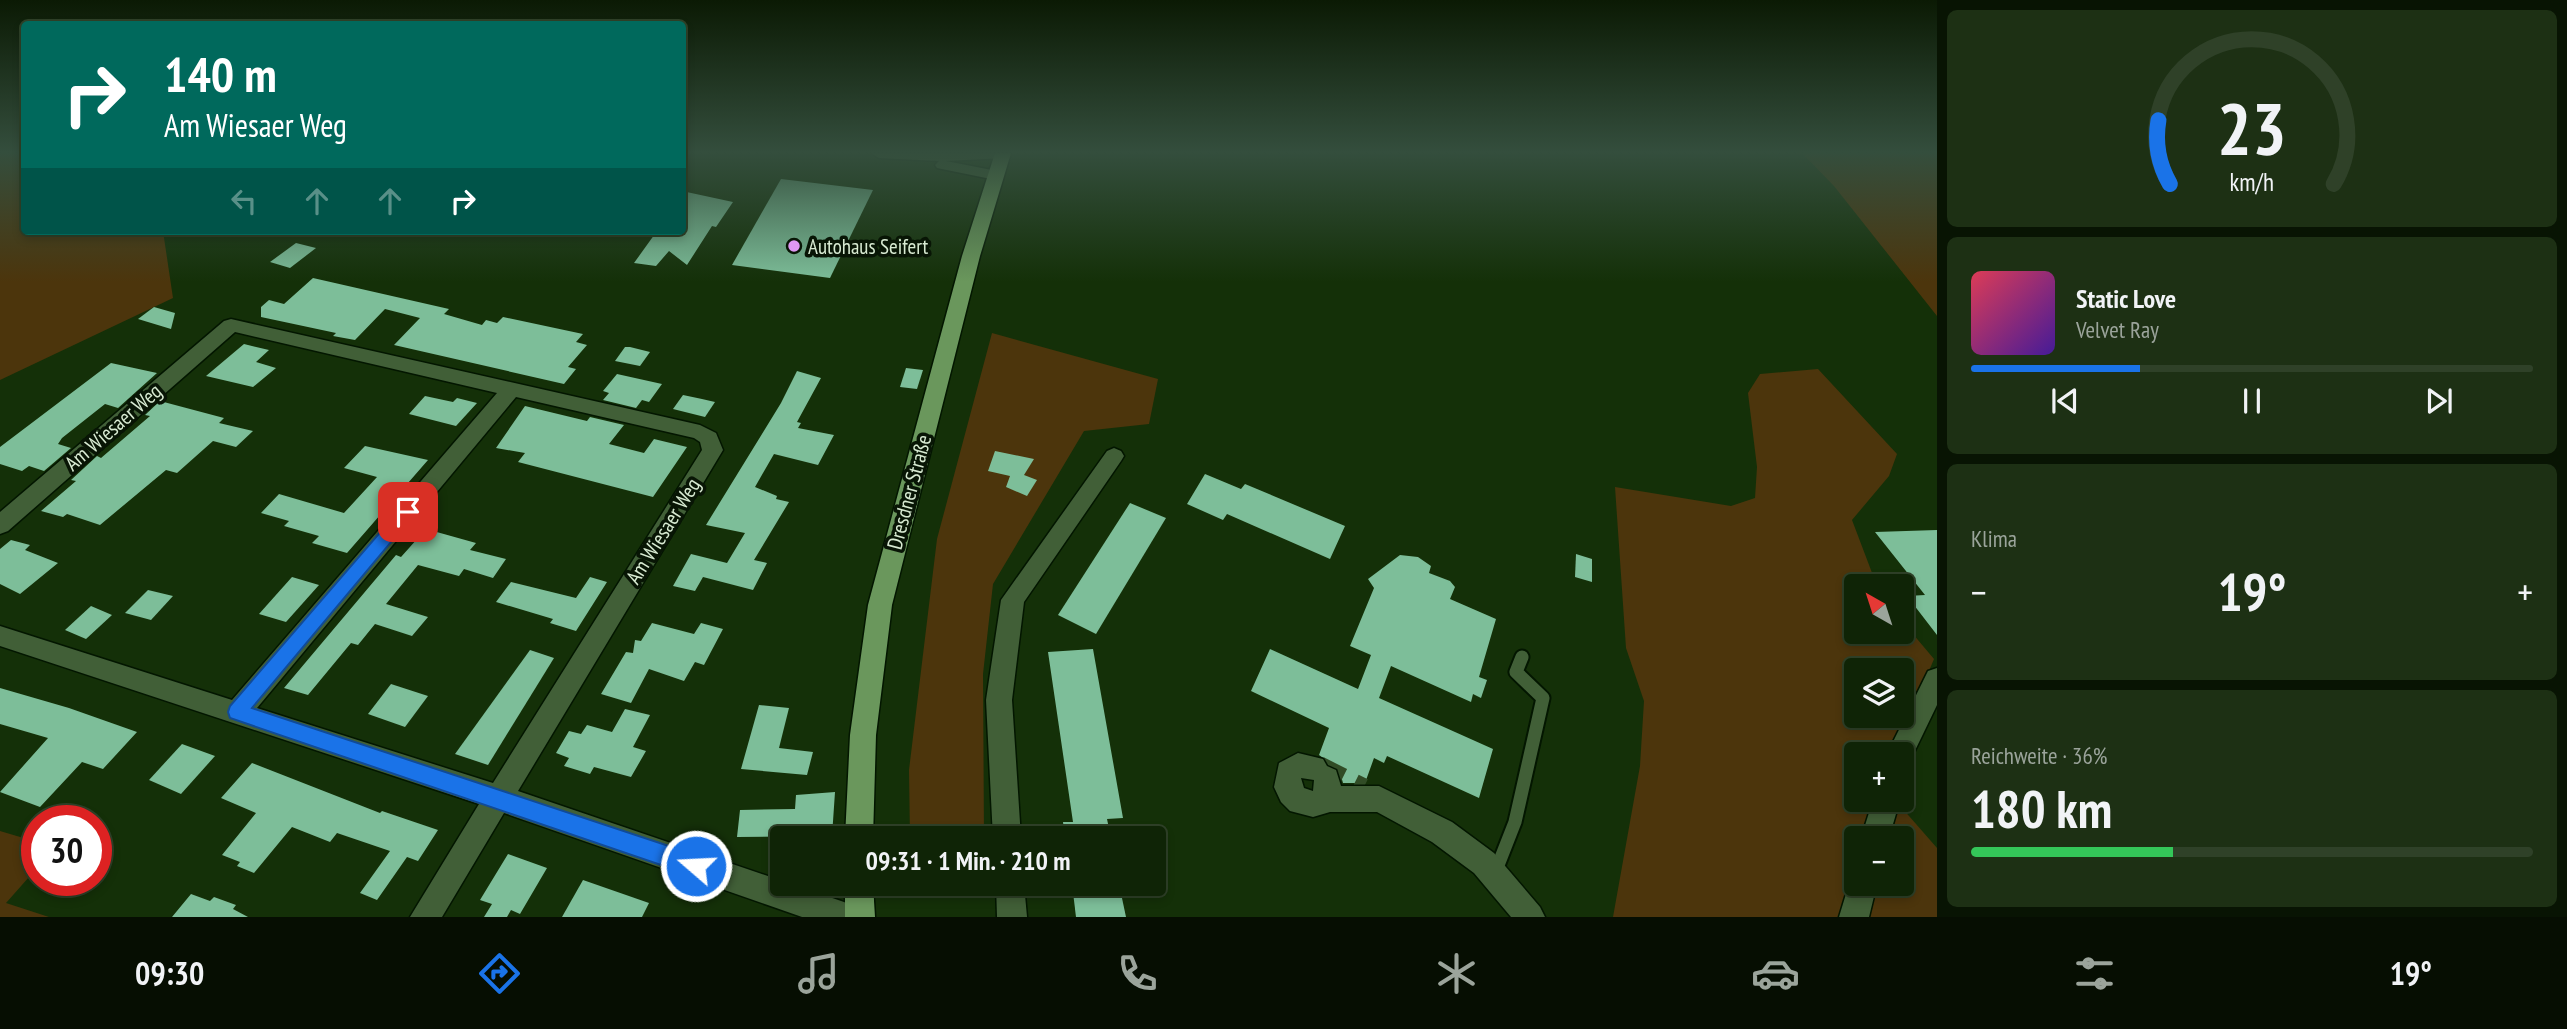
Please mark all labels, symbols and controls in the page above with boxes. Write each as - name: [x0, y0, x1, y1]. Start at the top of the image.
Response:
- text: 140 m: [164, 42, 277, 106]
- icon: right: [49, 49, 140, 140]
- text: 23: [2217, 81, 2287, 175]
- text: Am Wiesaer Weg: [164, 104, 347, 146]
- text: km/h: [2230, 166, 2274, 198]
- icon: left: [225, 182, 263, 220]
- icon: ahead: [298, 182, 336, 220]
- icon: ahead: [371, 182, 409, 220]
- icon: right: [444, 182, 482, 220]
- place label: Autohaus Seifert: [808, 233, 928, 260]
- marker: Autohaus Seifert: [786, 238, 802, 254]
- text: Static Love: [2076, 282, 2176, 315]
- text: Velvet Ray: [2076, 315, 2159, 344]
- street label: Am Wiesaer Weg: [59, 377, 167, 477]
- icon: previous: [2046, 382, 2084, 420]
- icon: pause: [2233, 382, 2271, 420]
- icon: next: [2420, 382, 2458, 420]
- street label: Dresdner Straße: [881, 432, 937, 552]
- street label: Am Wiesaer Weg: [620, 473, 706, 589]
- pin: [378, 482, 438, 542]
- icon: arrive: [389, 493, 427, 531]
- text: Klima: [1971, 524, 2017, 553]
- text: 19°: [2218, 558, 2286, 625]
- text: −: [1971, 567, 1987, 616]
- text: +: [2517, 567, 2533, 616]
- north arrow: [1844, 574, 1914, 644]
- map controls: [1844, 574, 1914, 896]
- button: layers: [1844, 658, 1914, 728]
- text: Reichweite · 36%: [1971, 741, 2107, 770]
- button: +: [1844, 742, 1914, 812]
- text: 180 km: [1971, 775, 2112, 842]
- speed limit sign: 30: [21, 805, 112, 896]
- button: −: [1844, 826, 1914, 896]
- position arrow: [659, 829, 733, 903]
- text: 09:31 · 1 Min. · 210 m: [866, 844, 1070, 877]
- icon: directions: [475, 949, 524, 998]
- icon: music: [794, 949, 843, 998]
- icon: phone: [1113, 949, 1162, 998]
- icon: climate: [1432, 949, 1481, 998]
- icon: car: [1751, 949, 1800, 998]
- icon: filters: [2070, 949, 2119, 998]
- text: 09:30: [135, 952, 204, 994]
- text: 19°: [2390, 952, 2432, 994]

